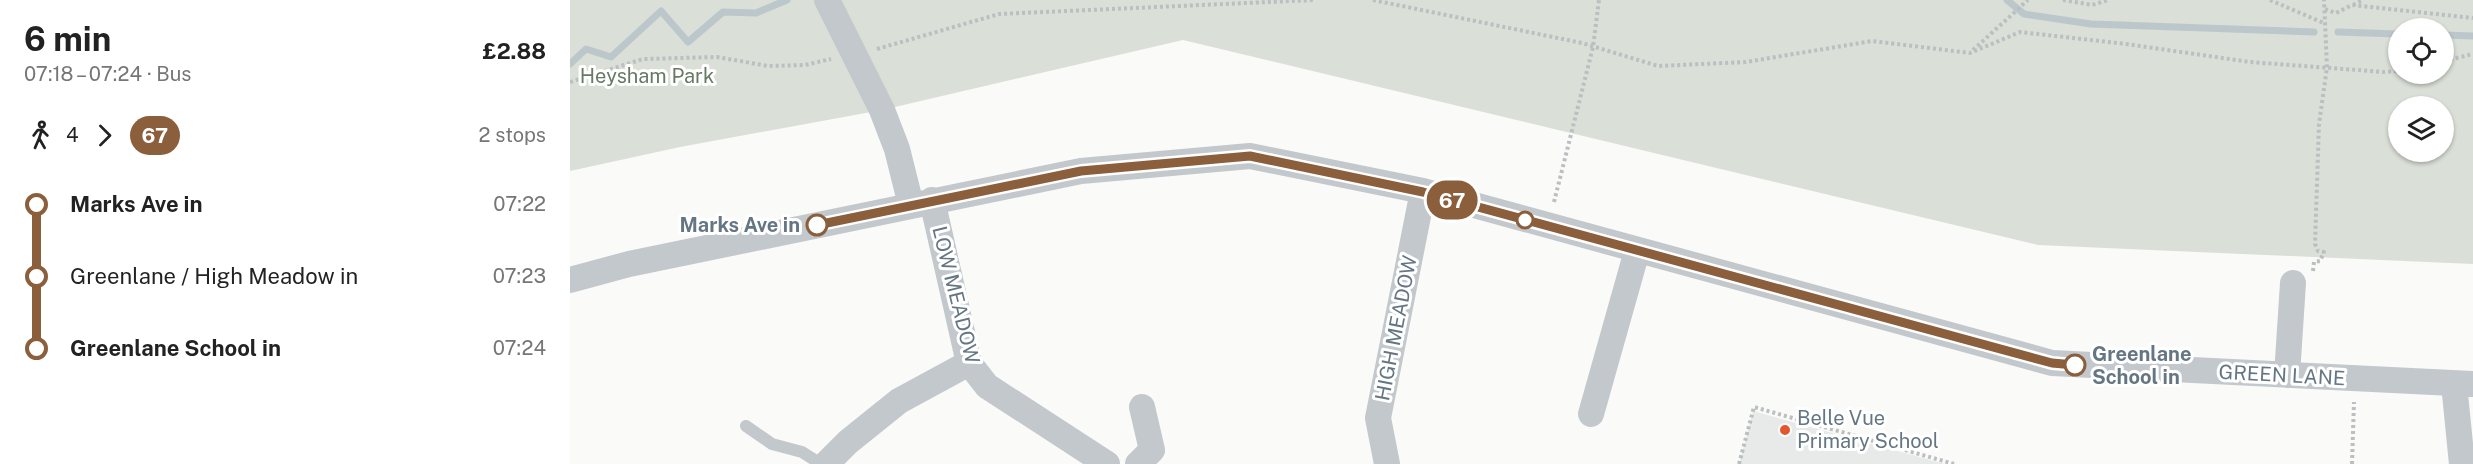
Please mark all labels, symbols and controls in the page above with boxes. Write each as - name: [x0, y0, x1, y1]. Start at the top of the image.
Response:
- map controls: [2388, 18, 2454, 162]
- button: locate: [2388, 18, 2454, 84]
- text: 6 min: [24, 20, 111, 58]
- text: £2.88: [482, 38, 546, 64]
- text: 07:18 – 07:24 · Bus: [24, 62, 191, 86]
- park label: Heysham Park: [580, 64, 714, 88]
- button: layers: [2388, 96, 2454, 162]
- icon: walk: [24, 119, 57, 152]
- icon: forward: [88, 119, 121, 152]
- text: 4: [66, 123, 79, 147]
- text: 67: [142, 123, 168, 148]
- text: 2 stops: [479, 123, 546, 147]
- line badge: 67: [1425, 180, 1479, 220]
- text: 67: [1439, 188, 1465, 213]
- text: Marks Ave in: [70, 191, 203, 217]
- text: 07:22: [493, 192, 546, 216]
- unlabelled marker: [1516, 211, 1534, 229]
- place label: Marks Ave in: [680, 213, 800, 237]
- marker: Marks Ave in: [806, 214, 828, 236]
- street label: LOW MEADOW: [927, 224, 985, 366]
- street label: HIGH MEADOW: [1370, 253, 1422, 403]
- text: Greenlane / High Meadow in: [70, 263, 358, 289]
- text: 07:23: [493, 264, 546, 288]
- text: Greenlane School in: [70, 335, 281, 361]
- text: 07:24: [493, 336, 546, 360]
- place label: Greenlane School in: [2092, 342, 2192, 389]
- marker: Greenlane School in: [2064, 354, 2086, 376]
- street label: GREEN LANE: [2218, 360, 2346, 390]
- place label: Belle Vue Primary School: [1797, 406, 1939, 453]
- marker: Belle Vue Primary School: [1778, 423, 1792, 437]

